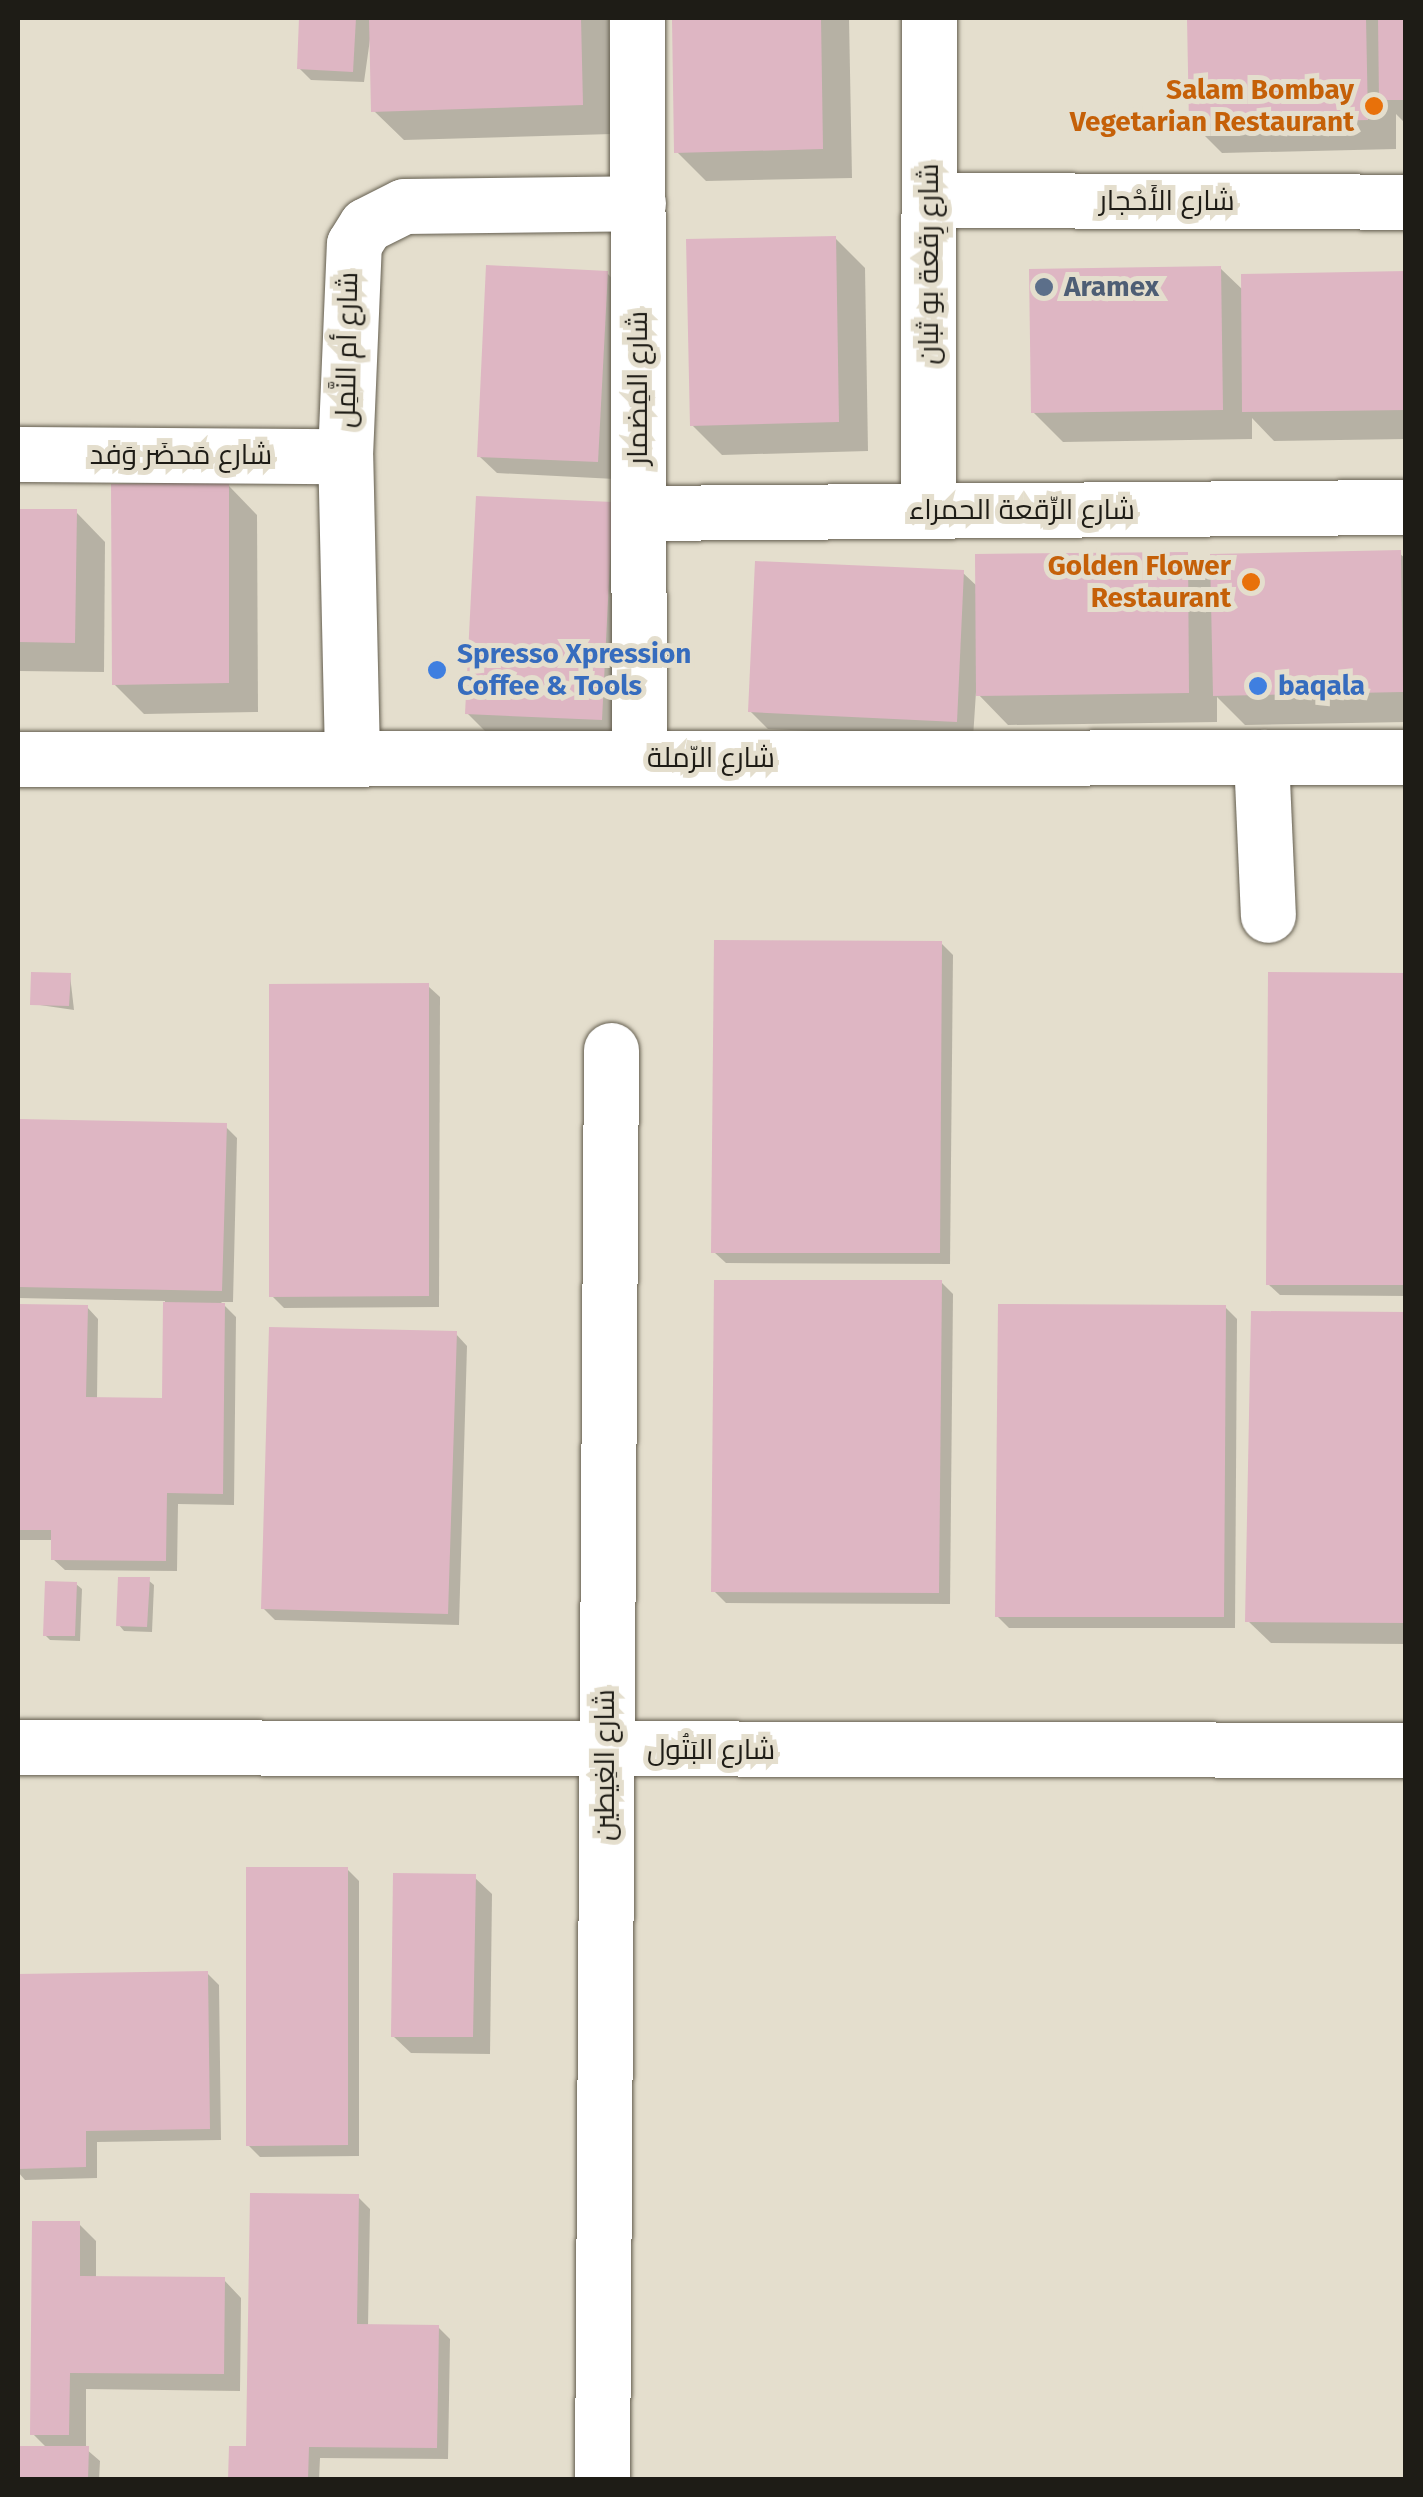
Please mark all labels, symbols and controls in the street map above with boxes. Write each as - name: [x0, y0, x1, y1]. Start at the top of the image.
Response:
- place label: Salam Bombay Vegetarian Restaurant: [1070, 73, 1354, 139]
- marker: Salam Bombay Vegetarian Restaurant: [1363, 95, 1385, 117]
- street label: شارع رِقعة بو ثبان: [912, 163, 946, 365]
- street label: شارع الأَحْجار: [1099, 184, 1235, 218]
- place label: Aramex: [1064, 270, 1159, 304]
- street label: شارع أم النَّمِل: [329, 272, 365, 428]
- marker: Aramex: [1033, 276, 1055, 298]
- street label: شارع المِضمار: [621, 311, 655, 465]
- street label: شارع مَحضَر وَفد: [90, 438, 272, 472]
- street label: شارع الرِّقعة الحمراء: [909, 493, 1135, 527]
- place label: Golden Flower Restaurant: [1048, 549, 1231, 615]
- marker: Golden Flower Restaurant: [1240, 571, 1262, 593]
- place label: Spresso Xpression Coffee & Tools: [457, 637, 691, 703]
- marker: Spresso Xpression Coffee & Tools: [426, 659, 448, 681]
- place label: baqala: [1278, 669, 1365, 703]
- marker: baqala: [1247, 675, 1269, 697]
- street label: شارع الرّملة: [647, 741, 775, 775]
- street label: شارع الغِيطين: [588, 1689, 622, 1841]
- street label: شارع البَتُول: [647, 1733, 775, 1767]

